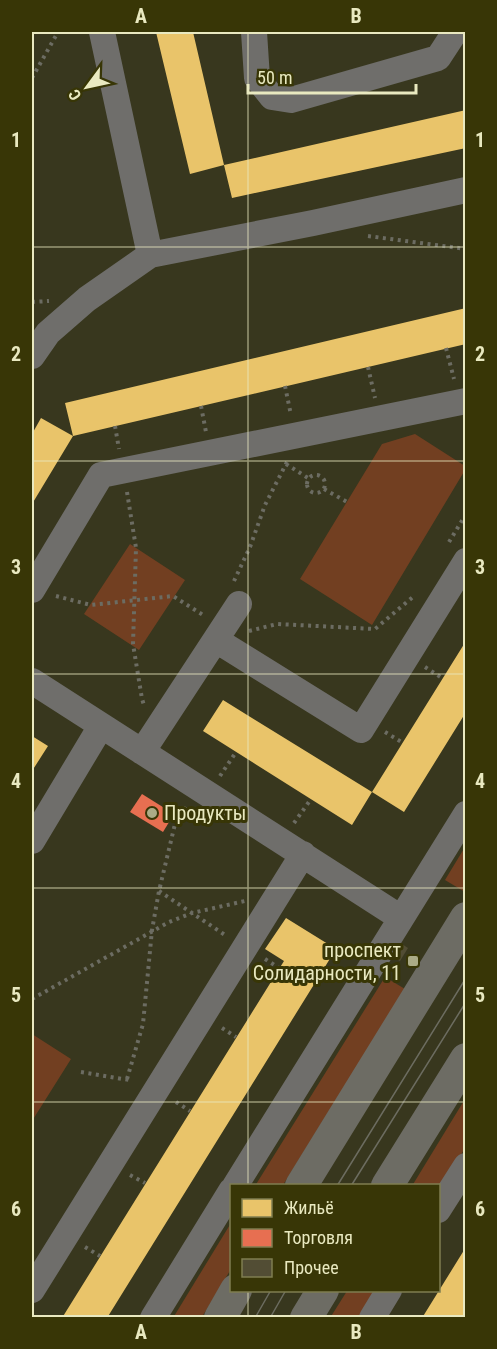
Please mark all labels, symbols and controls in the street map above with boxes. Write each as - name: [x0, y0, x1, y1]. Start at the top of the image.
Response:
- text: A: [135, 4, 147, 28]
- text: B: [350, 4, 362, 28]
- north arrow: [57, 57, 117, 117]
- scale bar: [248, 57, 416, 95]
- text: 50 m: [257, 67, 292, 88]
- text: С: [64, 86, 85, 104]
- text: 1: [11, 128, 21, 152]
- text: 1: [475, 128, 485, 152]
- text: 2: [11, 342, 21, 366]
- text: 2: [475, 342, 485, 366]
- text: 3: [11, 555, 21, 579]
- text: 3: [475, 555, 485, 579]
- text: 4: [11, 769, 21, 793]
- text: 4: [475, 769, 485, 793]
- place label: Продукты: [164, 801, 246, 825]
- marker: Продукты: [145, 806, 159, 820]
- place label: проспект Солидарности, 11: [253, 938, 401, 985]
- marker: проспект Солидарности, 11: [406, 954, 420, 968]
- text: 5: [11, 983, 21, 1007]
- text: 5: [475, 983, 485, 1007]
- legend: [230, 1184, 440, 1292]
- text: 6: [11, 1197, 21, 1221]
- text: Жильё: [284, 1197, 334, 1218]
- text: 6: [475, 1197, 485, 1221]
- text: Торговля: [284, 1227, 353, 1248]
- text: Прочее: [284, 1257, 339, 1278]
- text: A: [135, 1320, 147, 1344]
- text: B: [350, 1320, 362, 1344]

